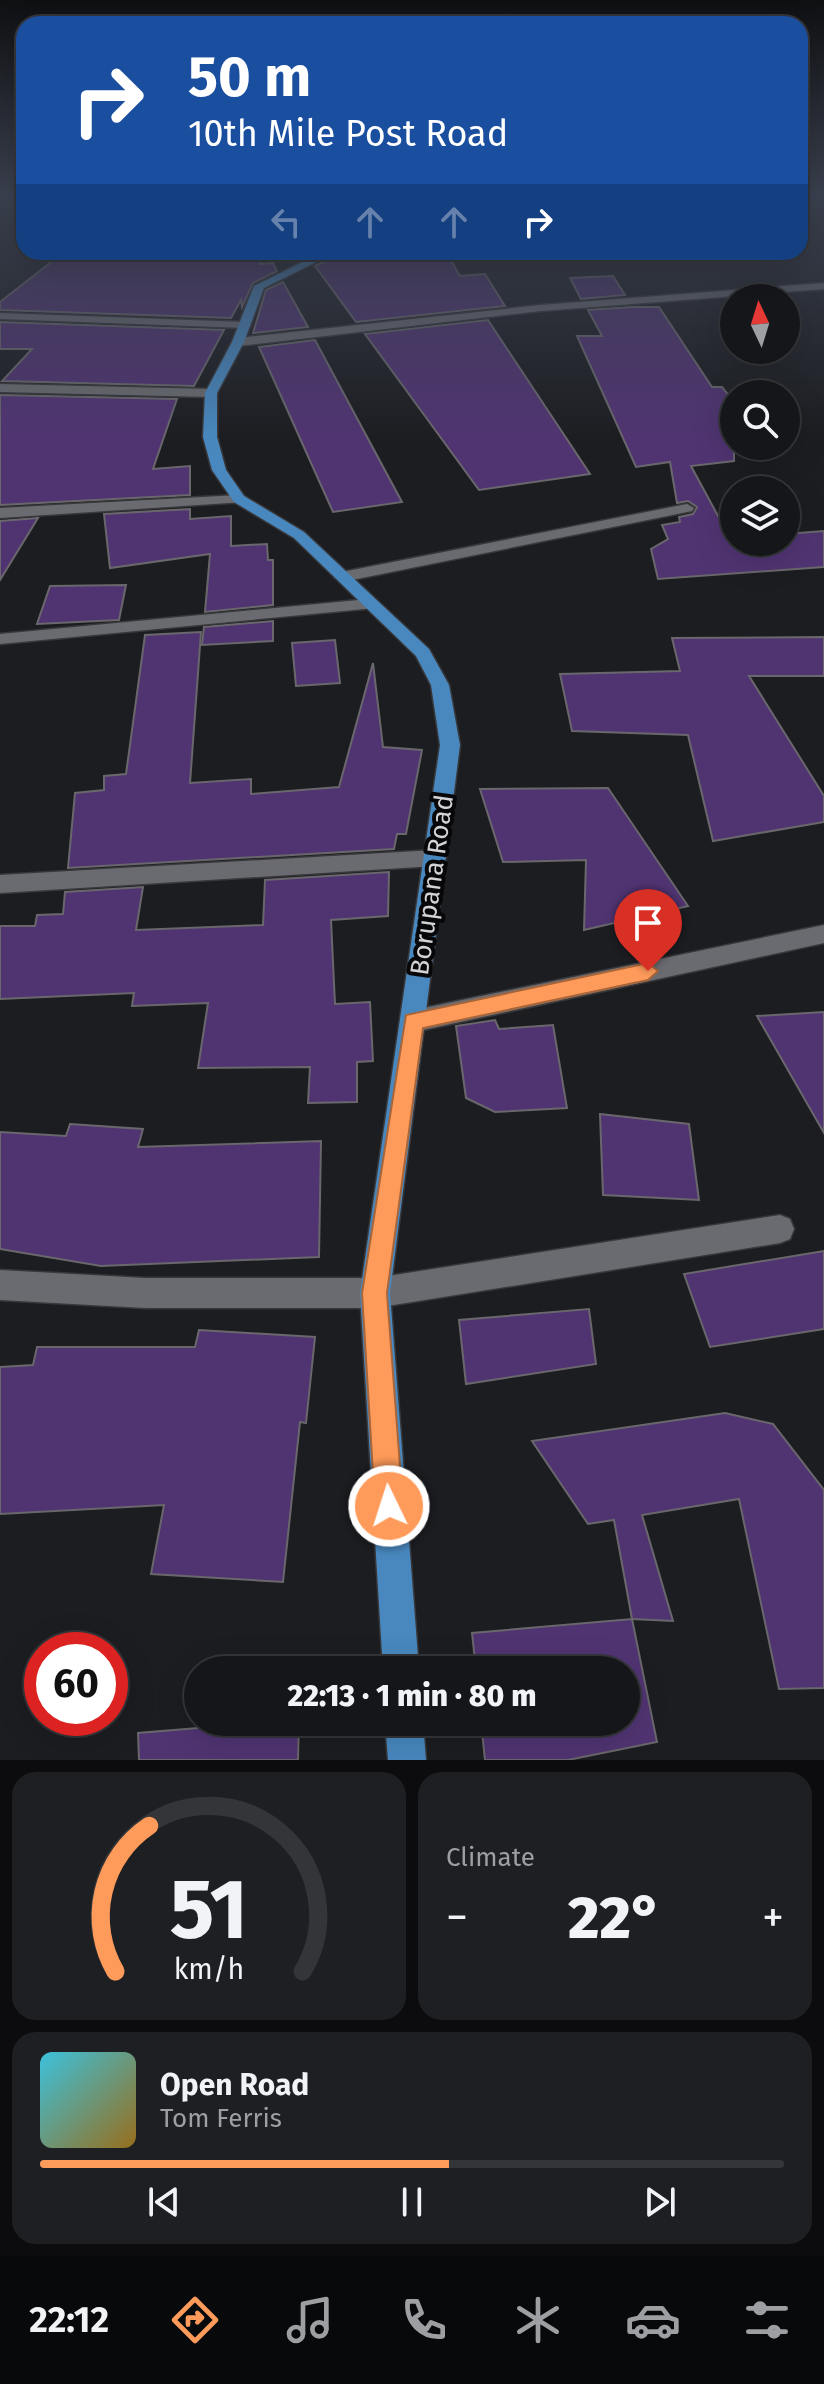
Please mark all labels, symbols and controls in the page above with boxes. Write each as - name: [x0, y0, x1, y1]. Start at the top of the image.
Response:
- text: 50 m: [188, 44, 311, 111]
- icon: right: [56, 48, 160, 152]
- text: 10th Mile Post Road: [188, 112, 508, 156]
- icon: left: [264, 200, 308, 244]
- icon: ahead: [348, 200, 392, 244]
- icon: ahead: [432, 200, 476, 244]
- icon: right: [516, 200, 560, 244]
- north arrow: [720, 284, 800, 364]
- map controls: [720, 284, 800, 556]
- button: search: [720, 380, 800, 460]
- button: layers: [720, 476, 800, 556]
- street label: Borupana Road: [404, 793, 460, 977]
- pin: [614, 889, 682, 971]
- icon: arrive: [626, 901, 670, 945]
- position arrow: [347, 1464, 431, 1548]
- speed limit sign: 60: [24, 1632, 128, 1736]
- text: 22:13 · 1 min · 80 m: [288, 1678, 536, 1714]
- text: Climate: [446, 1842, 535, 1873]
- text: 51: [170, 1860, 248, 1960]
- text: 22°: [568, 1882, 662, 1954]
- text: −: [446, 1891, 468, 1944]
- text: +: [762, 1891, 784, 1944]
- text: km/h: [174, 1952, 244, 1987]
- text: Open Road: [160, 2067, 309, 2103]
- text: Tom Ferris: [160, 2103, 282, 2134]
- icon: previous: [142, 2180, 186, 2224]
- icon: pause: [390, 2180, 434, 2224]
- icon: next: [638, 2180, 682, 2224]
- icon: directions: [167, 2292, 223, 2348]
- icon: music: [282, 2292, 338, 2348]
- icon: phone: [396, 2292, 452, 2348]
- icon: climate: [510, 2292, 566, 2348]
- icon: car: [625, 2292, 681, 2348]
- icon: filters: [739, 2292, 795, 2348]
- text: 22:12: [29, 2298, 109, 2342]

